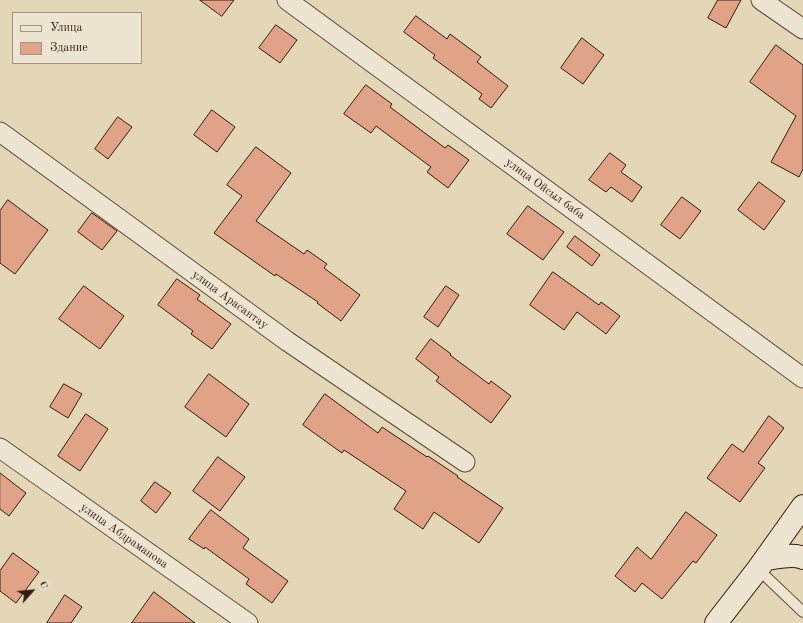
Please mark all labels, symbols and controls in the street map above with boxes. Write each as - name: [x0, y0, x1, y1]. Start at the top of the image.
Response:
- legend: [12, 12, 142, 64]
- text: Улица: [50, 22, 83, 34]
- text: Здание: [50, 42, 88, 54]
- street label: улица Ойсыл баба: [502, 155, 588, 223]
- street label: улица Арасантау: [189, 267, 271, 333]
- street label: улица Абдраманова: [77, 500, 171, 572]
- north arrow: [12, 571, 52, 611]
- text: С: [37, 580, 50, 591]

